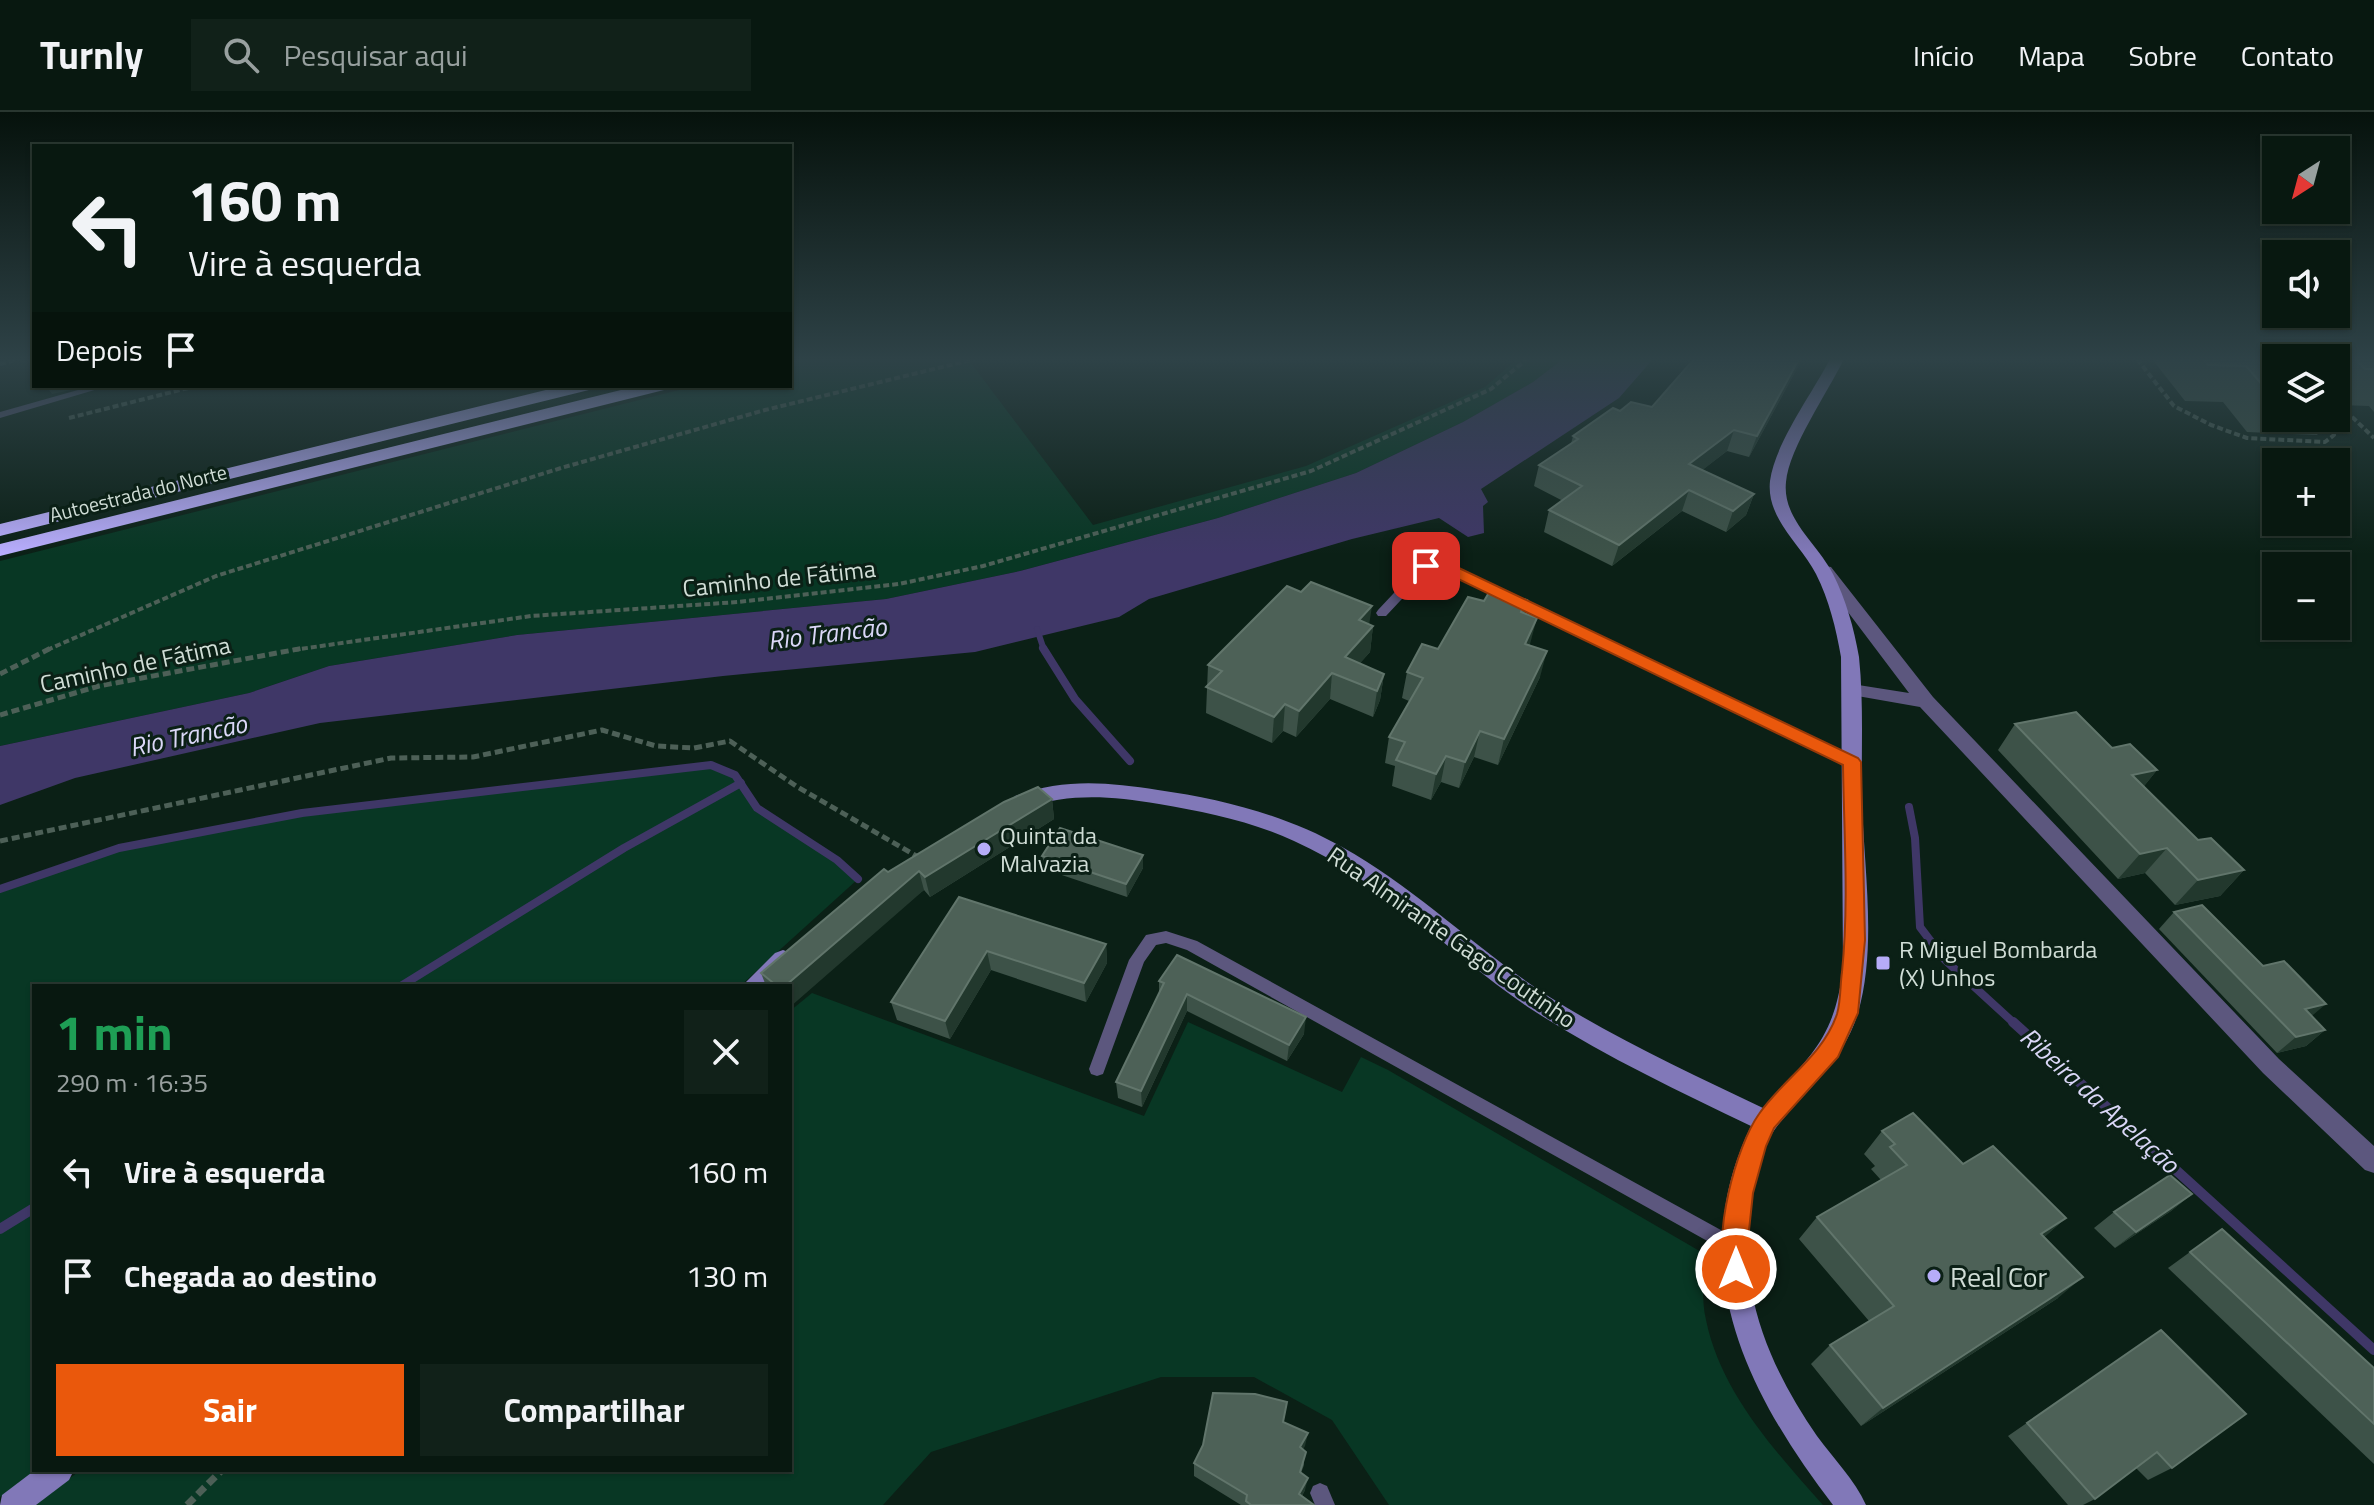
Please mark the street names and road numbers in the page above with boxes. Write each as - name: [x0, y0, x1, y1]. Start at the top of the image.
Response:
- street label: Autoestrada do Norte: [46, 456, 230, 530]
- street label: Caminho de Fátima: [681, 550, 877, 606]
- street label: Caminho de Fátima: [36, 626, 234, 702]
- street label: Rua Almirante Gago Coutinho: [1320, 837, 1584, 1037]

